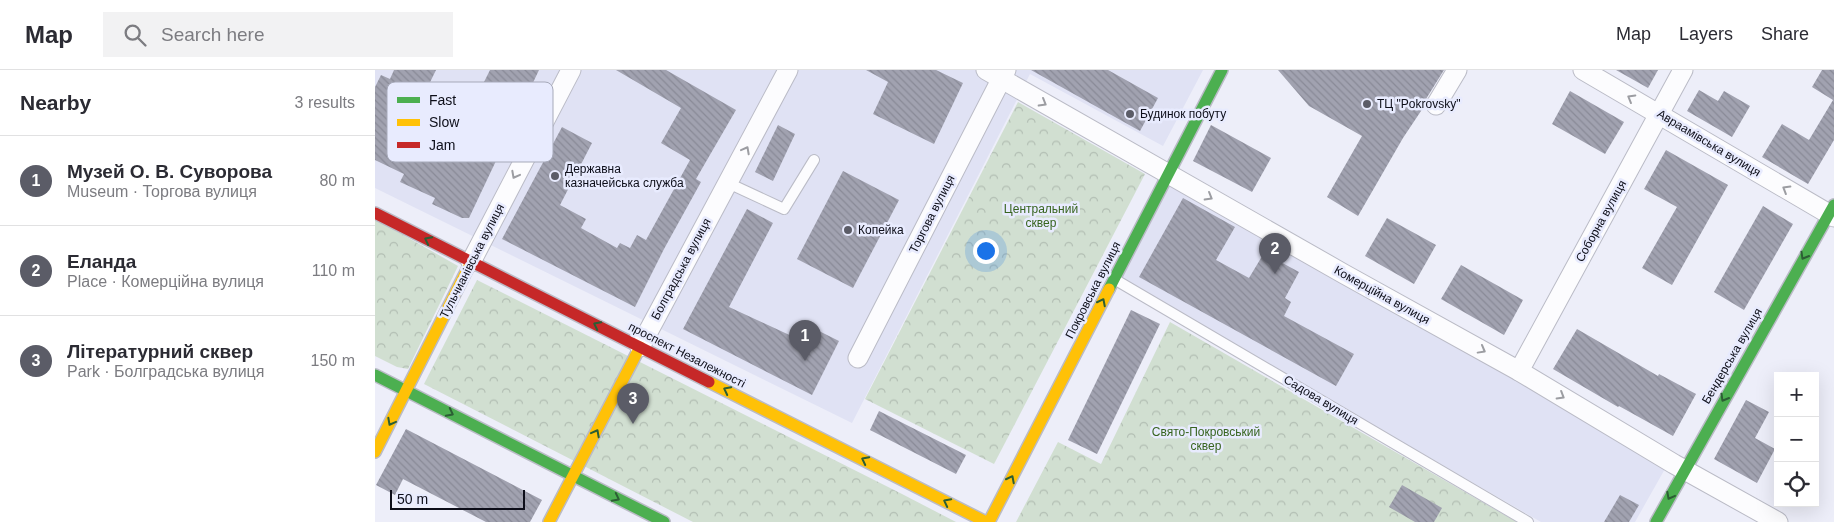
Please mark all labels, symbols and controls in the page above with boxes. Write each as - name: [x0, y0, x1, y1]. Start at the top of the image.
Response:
- search box: [103, 12, 453, 57]
- text: Map: [25, 21, 73, 48]
- icon: search: [121, 21, 149, 49]
- text: Search here: [161, 24, 265, 45]
- text: Map: [1616, 24, 1651, 44]
- text: Layers: [1679, 24, 1733, 44]
- text: Share: [1761, 24, 1809, 44]
- legend: [387, 82, 553, 162]
- text: Nearby: [20, 91, 91, 114]
- text: Fast: [429, 92, 456, 108]
- text: 3 results: [295, 94, 355, 111]
- one-way arrow: [1628, 94, 1637, 104]
- one-way arrow: [1038, 97, 1047, 107]
- place label: ТЦ "Pokrovsky": [1377, 97, 1460, 111]
- marker: ТЦ "Pokrovsky": [1361, 98, 1373, 110]
- place label: Будинок побуту: [1140, 107, 1226, 121]
- street label: Авраамівська вулиця: [1655, 107, 1763, 179]
- marker: Будинок побуту: [1124, 108, 1136, 120]
- text: Slow: [429, 114, 460, 130]
- text: Jam: [429, 137, 455, 153]
- one-way arrow: [740, 146, 750, 155]
- text: Музей О. В. Суворова: [67, 161, 272, 182]
- place label: Державна казначейська служба: [565, 162, 684, 190]
- one-way arrow: [512, 170, 522, 179]
- marker: Державна казначейська служба: [549, 170, 561, 182]
- text: 1: [32, 172, 40, 189]
- text: 80 m: [319, 172, 355, 189]
- street label: Торгова вулиця: [906, 173, 958, 255]
- street label: Соборна вулиця: [1573, 178, 1629, 264]
- text: Museum · Торгова вулиця: [67, 183, 257, 200]
- one-way arrow: [1783, 186, 1792, 196]
- one-way arrow: [1204, 191, 1213, 201]
- street label: Тульчианівська вулиця: [437, 201, 507, 321]
- park label: Центральний сквер: [1004, 202, 1078, 230]
- street label: Болградська вулиця: [648, 216, 714, 322]
- place label: Копейка: [858, 223, 904, 237]
- marker: Копейка: [842, 224, 854, 236]
- pin: 2: [1259, 233, 1291, 274]
- one-way arrow: [424, 236, 433, 246]
- your location: [973, 238, 999, 264]
- street label: Покровська вулиця: [1063, 239, 1123, 341]
- text: Еланда: [67, 251, 136, 272]
- one-way arrow: [1801, 251, 1811, 260]
- text: 2: [32, 262, 40, 279]
- text: 110 m: [312, 262, 355, 279]
- street label: Комерційна вулиця: [1332, 263, 1432, 327]
- text: Place · Комерційна вулиця: [67, 273, 264, 290]
- one-way arrow: [1096, 298, 1106, 307]
- street label: Бендерська вулиця: [1699, 306, 1765, 406]
- street label: проспект Незалежності: [626, 319, 748, 391]
- pin: 1: [789, 320, 821, 361]
- one-way arrow: [593, 321, 602, 331]
- text: Літературний сквер: [67, 341, 253, 362]
- one-way arrow: [1476, 344, 1485, 354]
- text: 3: [32, 352, 40, 369]
- text: 150 m: [311, 352, 355, 369]
- text: Park · Болградська вулиця: [67, 363, 264, 380]
- street label: Садова вулиця: [1281, 372, 1361, 428]
- map controls: [1774, 372, 1819, 507]
- button: +: [1774, 372, 1819, 417]
- pin: 3: [617, 383, 649, 424]
- one-way arrow: [723, 386, 732, 396]
- one-way arrow: [1555, 390, 1564, 400]
- one-way arrow: [1721, 392, 1731, 401]
- one-way arrow: [444, 407, 453, 417]
- one-way arrow: [387, 416, 397, 425]
- button: −: [1774, 417, 1819, 462]
- park label: Свято-Покровський сквер: [1152, 425, 1260, 453]
- one-way arrow: [589, 429, 599, 438]
- one-way arrow: [861, 456, 870, 466]
- button: locate: [1774, 462, 1819, 507]
- one-way arrow: [1005, 475, 1015, 484]
- scale bar: [390, 487, 525, 510]
- text: 50 m: [397, 491, 428, 507]
- one-way arrow: [1666, 491, 1676, 500]
- one-way arrow: [611, 492, 620, 502]
- one-way arrow: [943, 498, 952, 508]

